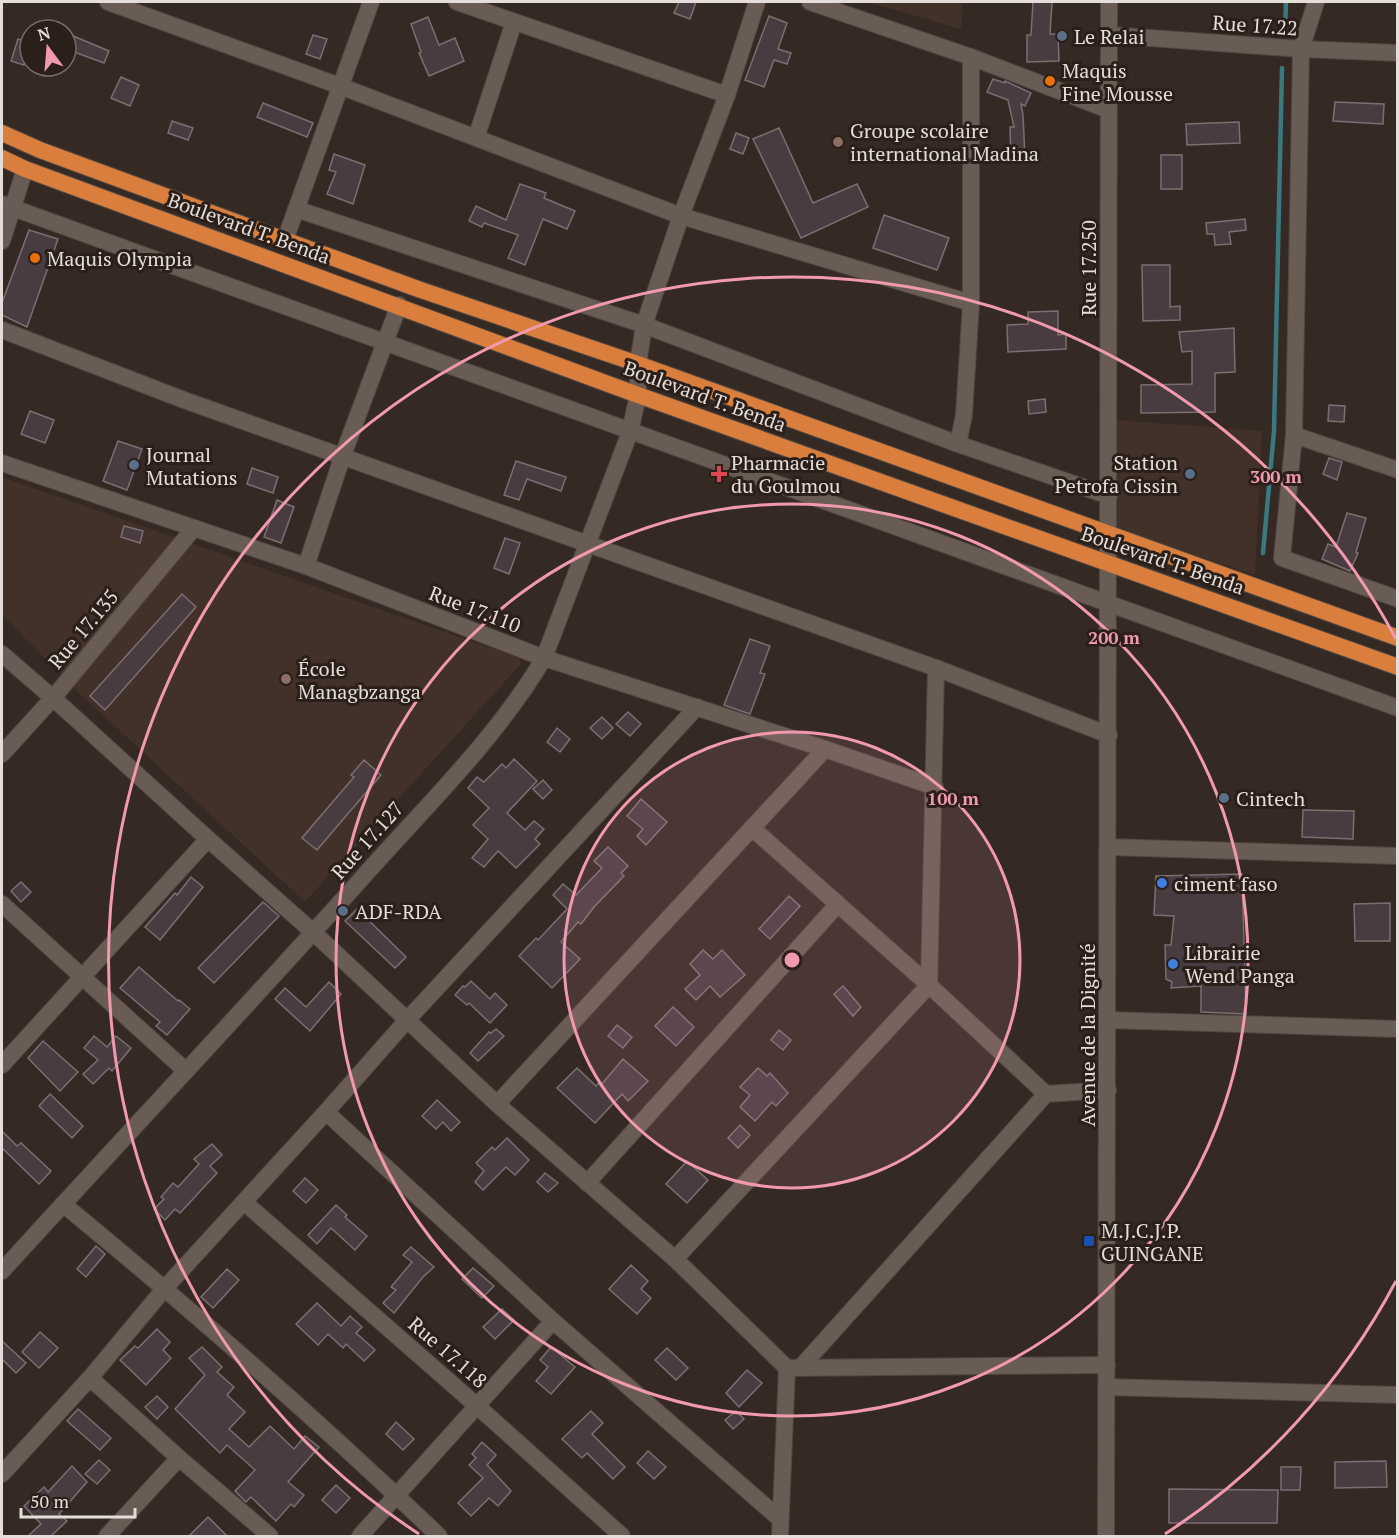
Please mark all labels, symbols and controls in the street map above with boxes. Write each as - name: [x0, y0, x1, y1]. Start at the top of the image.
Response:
- street label: Rue 17.22: [1211, 9, 1299, 41]
- north arrow: [18, 18, 78, 78]
- text: N: [35, 21, 53, 46]
- place label: Le Relai: [1074, 23, 1144, 50]
- marker: Le Relai: [1055, 29, 1069, 43]
- place label: Maquis Fine Mousse: [1062, 57, 1173, 107]
- marker: Maquis Fine Mousse: [1043, 74, 1057, 88]
- place label: Groupe scolaire international Madina: [850, 117, 1039, 167]
- marker: Groupe scolaire international Madina: [831, 135, 845, 149]
- street label: Boulevard T. Benda: [164, 186, 334, 270]
- street label: Rue 17.250: [1075, 220, 1102, 316]
- place label: Maquis Olympia: [47, 245, 192, 272]
- marker: Maquis Olympia: [28, 251, 42, 265]
- street label: Boulevard T. Benda: [620, 354, 790, 438]
- place label: Journal Mutations: [146, 441, 237, 491]
- place label: Pharmacie du Goulmou: [731, 449, 841, 499]
- place label: Station Petrofa Cissin: [1055, 449, 1178, 499]
- marker: Journal Mutations: [127, 458, 141, 472]
- text: 300 m: [1250, 464, 1302, 488]
- marker: Pharmacie du Goulmou: [712, 467, 726, 481]
- marker: Station Petrofa Cissin: [1183, 467, 1197, 481]
- street label: Boulevard T. Benda: [1078, 519, 1248, 601]
- street label: Rue 17.110: [425, 579, 525, 639]
- street label: Rue 17.135: [42, 584, 124, 674]
- text: 200 m: [1088, 625, 1140, 649]
- place label: École Managbzanga: [298, 655, 421, 705]
- marker: École Managbzanga: [279, 672, 293, 686]
- place label: Cintech: [1236, 785, 1306, 812]
- text: 100 m: [927, 786, 979, 810]
- marker: Cintech: [1217, 791, 1231, 805]
- street label: Rue 17.127: [325, 795, 409, 885]
- place label: ciment faso: [1174, 870, 1277, 897]
- marker: ciment faso: [1155, 876, 1169, 890]
- place label: ADF-RDA: [355, 898, 442, 925]
- marker: ADF-RDA: [336, 904, 350, 918]
- place label: Librairie Wend Panga: [1185, 939, 1295, 989]
- street label: Avenue de la Dignité: [1074, 943, 1101, 1127]
- centre of rings: [782, 950, 802, 970]
- marker: Librairie Wend Panga: [1166, 957, 1180, 971]
- place label: M.J.C.J.P. GUINGANE: [1101, 1217, 1204, 1267]
- marker: M.J.C.J.P. GUINGANE: [1082, 1234, 1096, 1248]
- street label: Rue 17.118: [403, 1310, 493, 1394]
- scale bar: [21, 1481, 135, 1519]
- text: 50 m: [30, 1489, 70, 1513]

